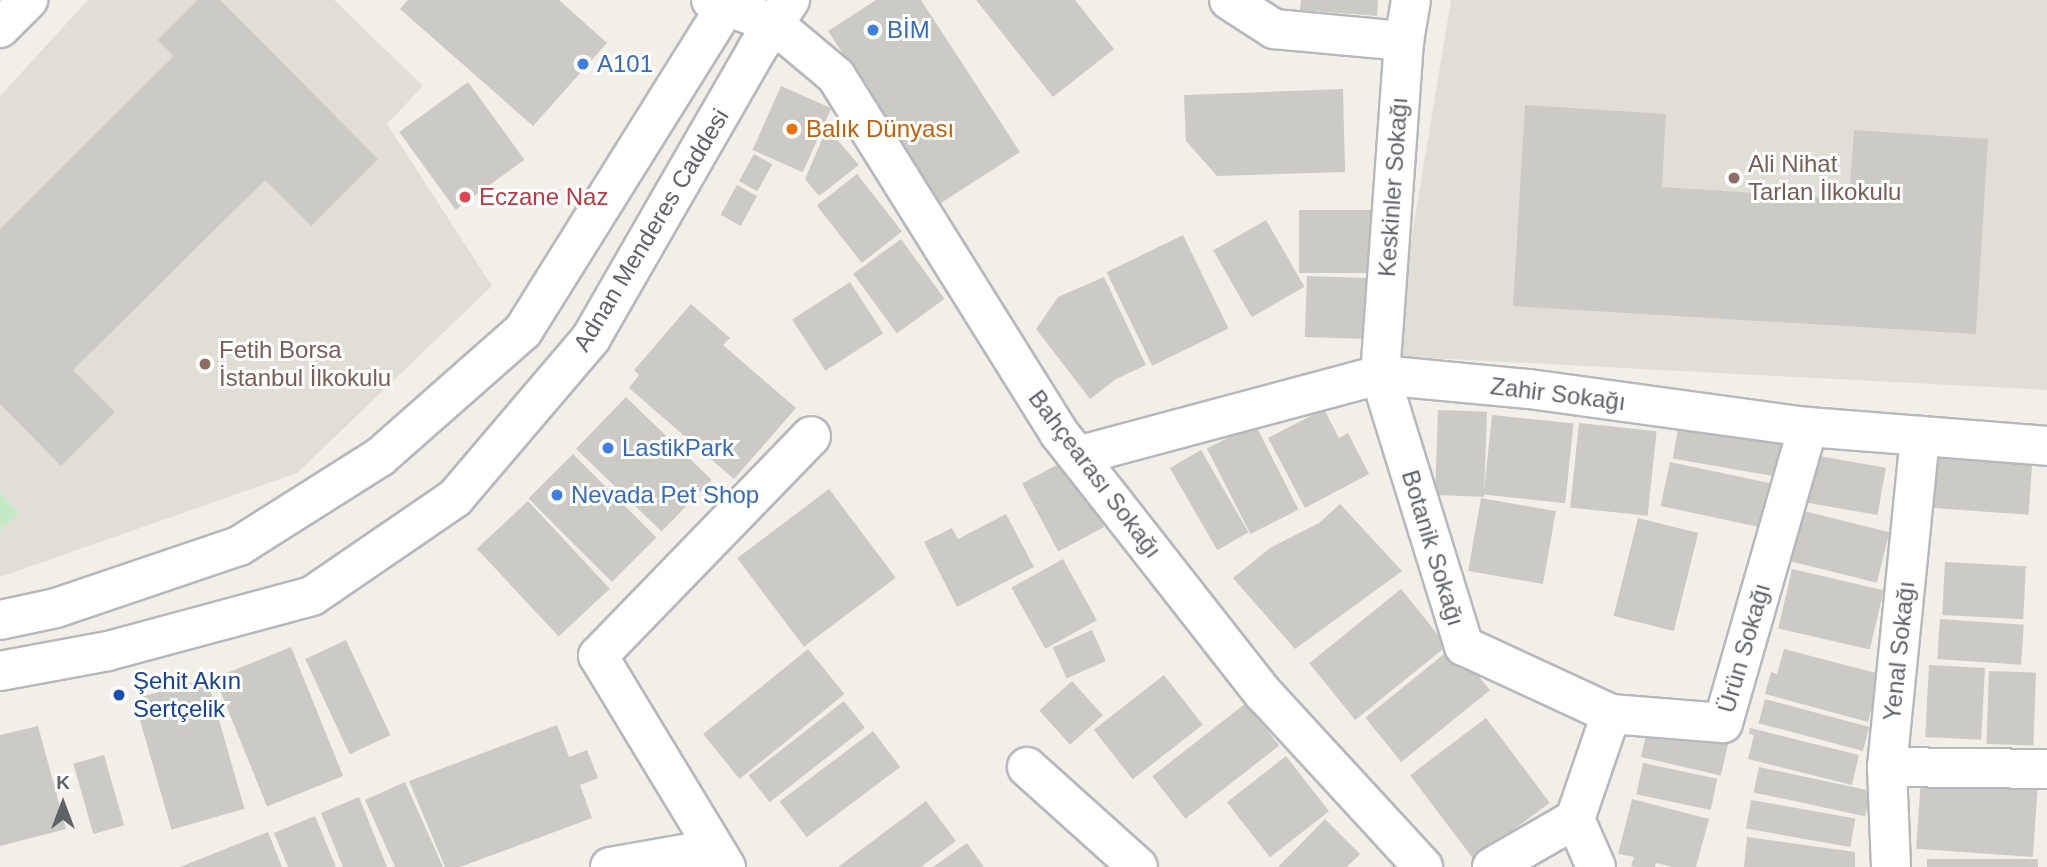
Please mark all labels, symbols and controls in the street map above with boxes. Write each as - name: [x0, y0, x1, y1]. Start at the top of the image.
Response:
- place label: BİM: [887, 16, 930, 44]
- marker: BİM: [865, 22, 881, 38]
- place label: A101: [597, 50, 653, 78]
- marker: A101: [575, 56, 591, 72]
- street label: Keskinler Sokağı: [1372, 96, 1414, 278]
- street label: Adnan Menderes Caddesi: [567, 104, 735, 356]
- place label: Balık Dünyası: [806, 115, 954, 143]
- marker: Balık Dünyası: [784, 121, 800, 137]
- place label: Ali Nihat Tarlan İlkokulu: [1748, 150, 1901, 206]
- marker: Ali Nihat Tarlan İlkokulu: [1726, 170, 1742, 186]
- place label: Eczane Naz: [479, 183, 608, 211]
- marker: Eczane Naz: [457, 189, 473, 205]
- place label: Fetih Borsa İstanbul İlkokulu: [219, 336, 391, 392]
- marker: Fetih Borsa İstanbul İlkokulu: [197, 356, 213, 372]
- street label: Zahir Sokağı: [1489, 371, 1627, 417]
- street label: Bahçearası Sokağı: [1022, 384, 1168, 564]
- place label: LastikPark: [622, 434, 734, 462]
- marker: LastikPark: [600, 440, 616, 456]
- street label: Botanik Sokağı: [1396, 467, 1470, 629]
- place label: Nevada Pet Shop: [571, 481, 759, 509]
- marker: Nevada Pet Shop: [549, 487, 565, 503]
- street label: Ürün Sokağı: [1712, 580, 1776, 716]
- street label: Yenal Sokağı: [1877, 580, 1921, 722]
- place label: Şehit Akın Sertçelik: [133, 667, 242, 723]
- marker: Şehit Akın Sertçelik: [111, 687, 127, 703]
- north arrow: [28, 769, 98, 839]
- text: K: [56, 772, 70, 793]

